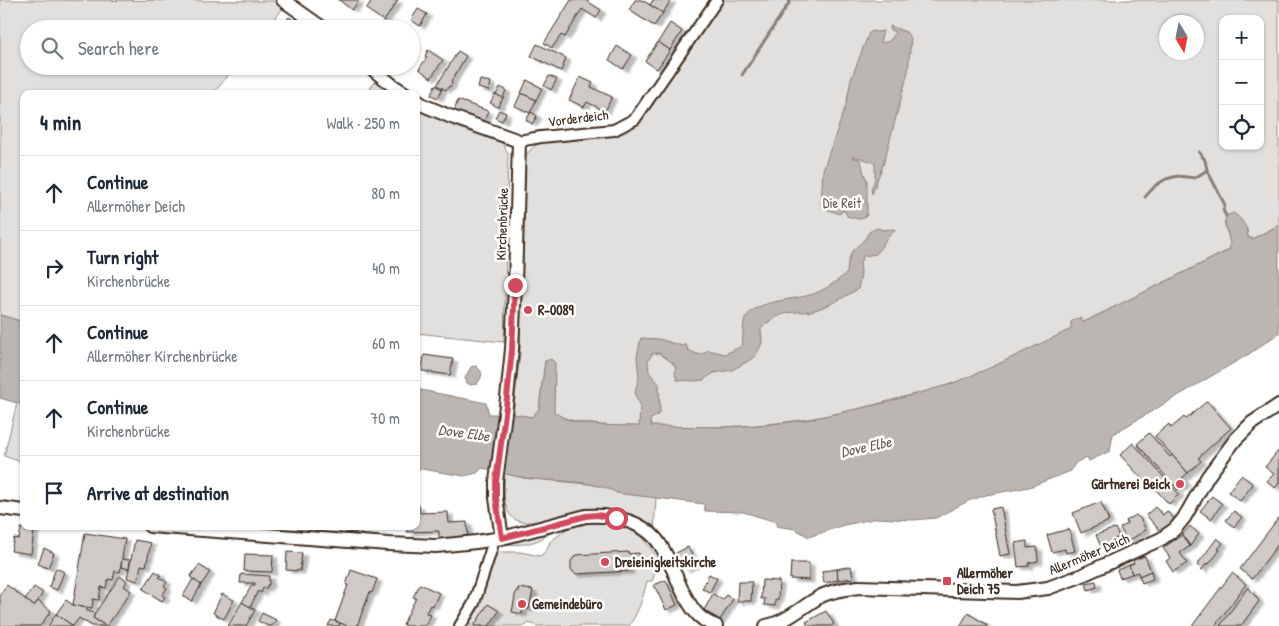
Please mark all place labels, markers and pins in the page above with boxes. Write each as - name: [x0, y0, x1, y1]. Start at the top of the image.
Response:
- place label: R-0089: [538, 300, 575, 319]
- marker: R-0089: [522, 304, 534, 316]
- place label: Gärtnerei Beick: [1091, 474, 1170, 493]
- marker: Gärtnerei Beick: [1174, 478, 1186, 490]
- place label: Dreieinigkeitskirche: [615, 552, 717, 573]
- marker: Dreieinigkeitskirche: [599, 556, 611, 568]
- place label: Allermöher Deich 75: [957, 563, 1013, 598]
- marker: Allermöher Deich 75: [941, 575, 953, 587]
- place label: Gemeindebüro: [532, 594, 603, 613]
- marker: Gemeindebüro: [516, 598, 528, 610]

